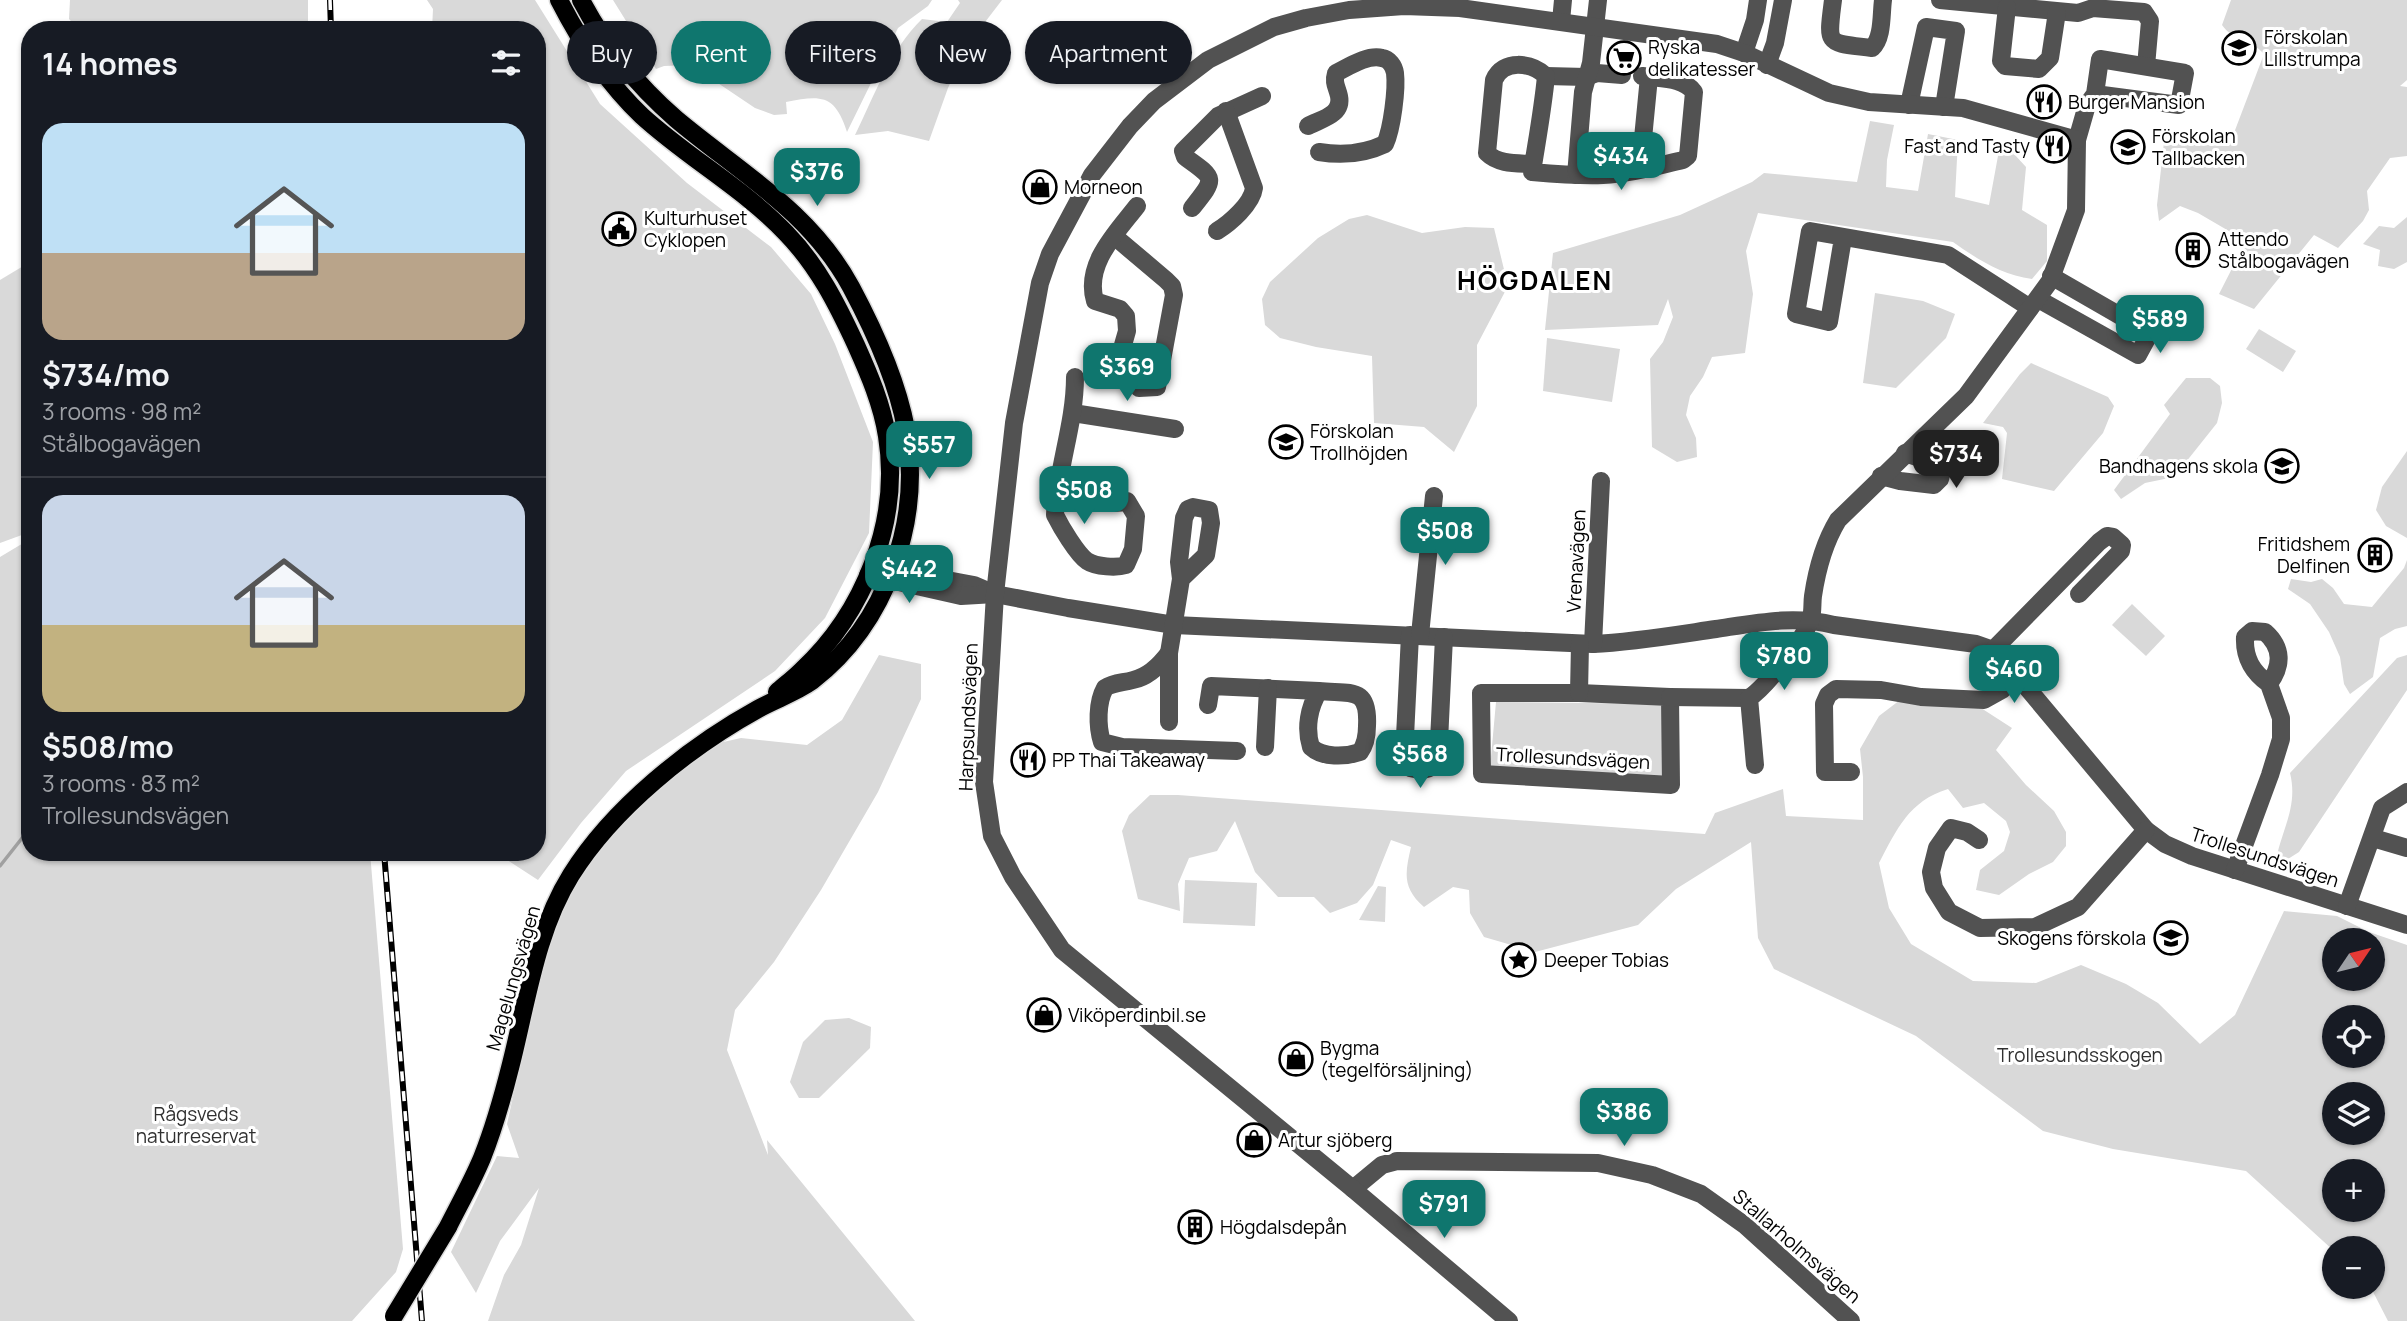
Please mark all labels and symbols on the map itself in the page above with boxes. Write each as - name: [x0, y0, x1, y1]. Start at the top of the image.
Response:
- place label: Förskolan Lillstrumpa: [2264, 24, 2361, 72]
- school or university icon: Förskolan Lillstrumpa: [2220, 29, 2258, 67]
- place label: Ryska delikatesser: [1648, 34, 1756, 82]
- supermarket icon: Ryska delikatesser: [1605, 39, 1643, 77]
- restaurant icon: Burger Mansion: [2025, 83, 2063, 121]
- place label: Burger Mansion: [2068, 89, 2205, 115]
- place label: Förskolan Tallbacken: [2152, 123, 2245, 171]
- restaurant icon: Fast and Tasty: [2035, 127, 2073, 165]
- school or university icon: Förskolan Tallbacken: [2109, 128, 2147, 166]
- pin: $434: [1580, 132, 1662, 192]
- place label: Fast and Tasty: [1904, 133, 2030, 159]
- pin: $376: [776, 148, 858, 208]
- shop icon: Morneon: [1021, 168, 1059, 206]
- place label: Morneon: [1064, 174, 1143, 200]
- place label: Kulturhuset Cyklopen: [644, 205, 747, 253]
- public building icon: Kulturhuset Cyklopen: [600, 210, 638, 248]
- place label: Attendo Stålbogavägen: [2218, 226, 2349, 274]
- building icon: Attendo Stålbogavägen: [2174, 231, 2212, 269]
- district label: HÖGDALEN: [1457, 262, 1613, 298]
- pin: $589: [2119, 296, 2201, 355]
- pin: $369: [1086, 344, 1168, 403]
- place label: Förskolan Trollhöjden: [1310, 418, 1408, 466]
- pin: $557: [888, 421, 970, 481]
- school or university icon: Förskolan Trollhöjden: [1267, 423, 1305, 461]
- pin: $734: [1915, 430, 1997, 490]
- school or university icon: Bandhagens skola: [2263, 447, 2301, 485]
- place label: Bandhagens skola: [2099, 453, 2258, 479]
- pin: $508: [1043, 466, 1125, 526]
- pin: $508: [1404, 508, 1486, 567]
- street label: Vrenavägen: [1560, 509, 1592, 613]
- place label: Fritidshem Delfinen: [2258, 531, 2350, 579]
- building icon: Fritidshem Delfinen: [2356, 536, 2394, 574]
- pin: $442: [868, 546, 950, 605]
- pin: $780: [1743, 632, 1825, 692]
- street label: Harpsundsvägen: [952, 643, 984, 791]
- pin: $460: [1973, 646, 2055, 705]
- pin: $568: [1379, 730, 1461, 790]
- restaurant icon: PP Thai Takeaway: [1009, 741, 1047, 779]
- street label: Trollesundsvägen: [1495, 741, 1651, 775]
- place label: PP Thai Takeaway: [1052, 747, 1205, 773]
- street label: Trollesundsvägen: [2187, 821, 2343, 893]
- street label: Magelungsvägen: [480, 902, 546, 1054]
- school or university icon: Skogens förskola: [2152, 919, 2190, 957]
- place label: Skogens förskola: [1997, 925, 2146, 951]
- north arrow: [2322, 928, 2385, 990]
- place icon: Deeper Tobias: [1500, 941, 1538, 979]
- place label: Deeper Tobias: [1544, 947, 1669, 973]
- shop icon: Viköperdinbil.se: [1025, 996, 1063, 1034]
- place label: Viköperdinbil.se: [1068, 1002, 1206, 1028]
- place label: Bygma (tegelförsäljning): [1320, 1035, 1473, 1083]
- shop icon: Bygma (tegelförsäljning): [1277, 1040, 1315, 1078]
- park label: Trollesundsskogen: [1997, 1042, 2163, 1068]
- pin: $386: [1583, 1088, 1665, 1148]
- park label: Rågsveds naturreservat: [136, 1101, 256, 1149]
- shop icon: Artur sjöberg: [1235, 1121, 1273, 1159]
- place label: Artur sjöberg: [1278, 1127, 1392, 1153]
- pin: $791: [1403, 1180, 1485, 1240]
- street label: Stallarholmsvägen: [1727, 1183, 1867, 1309]
- building icon: Högdalsdepån: [1176, 1208, 1214, 1246]
- place label: Högdalsdepån: [1220, 1214, 1347, 1240]

